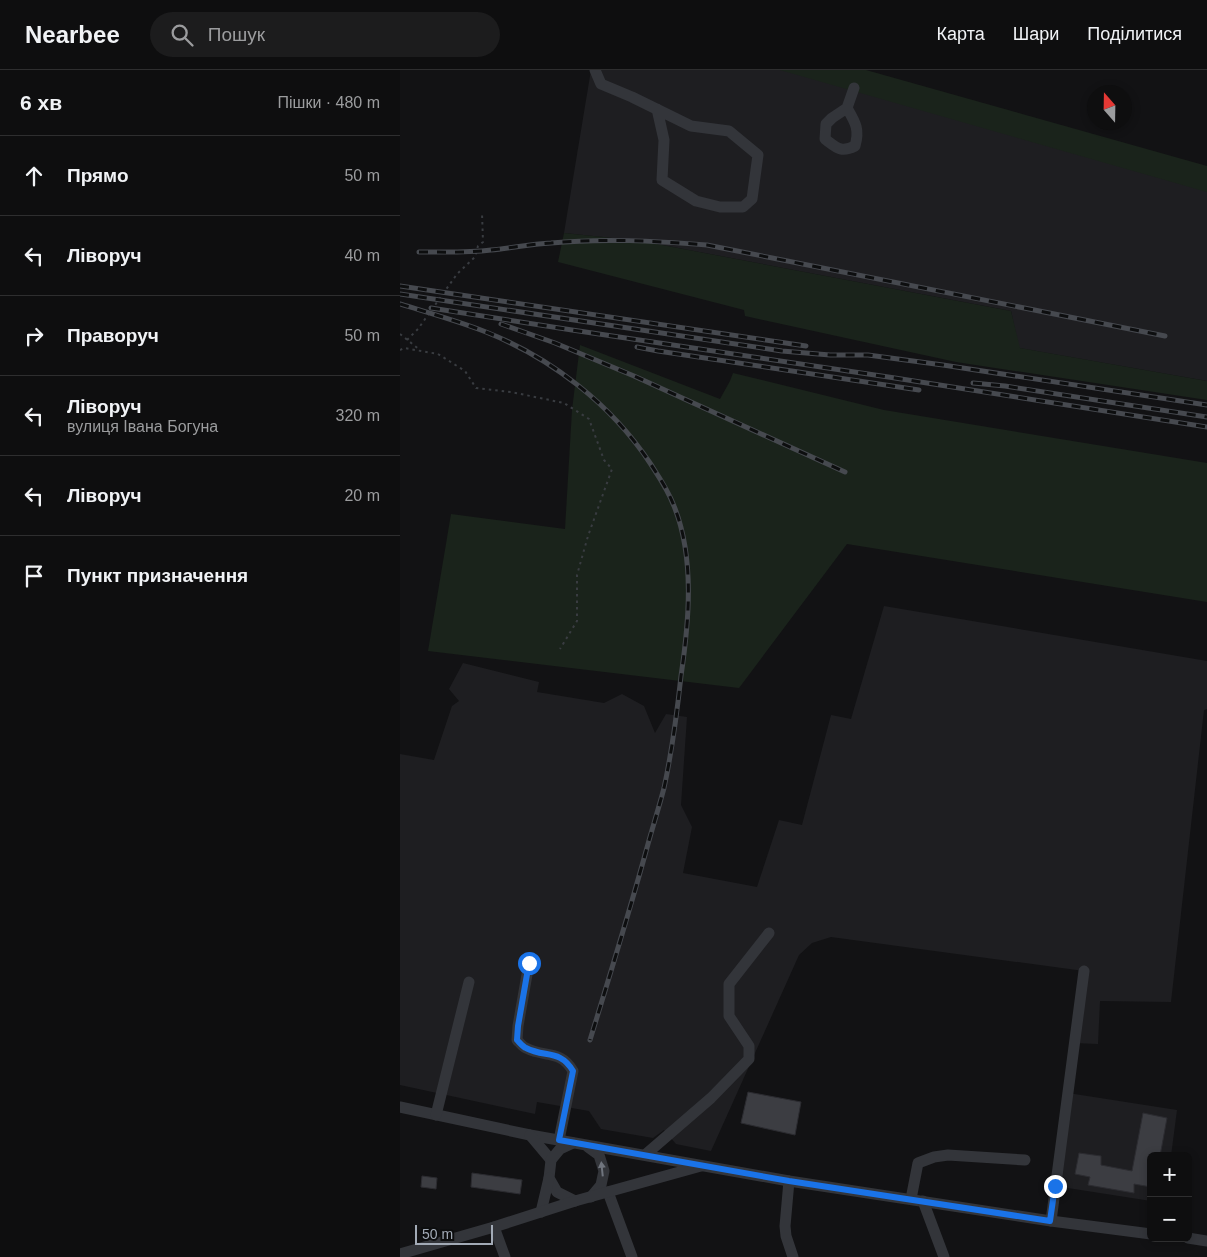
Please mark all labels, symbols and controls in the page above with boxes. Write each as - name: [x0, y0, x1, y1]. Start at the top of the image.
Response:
- search box: [150, 12, 500, 57]
- text: Nearbee: [25, 21, 120, 48]
- icon: search: [168, 21, 196, 49]
- text: Пошук: [208, 24, 265, 45]
- text: Карта: [937, 24, 985, 44]
- text: Шари: [1013, 24, 1059, 44]
- text: Поділитися: [1087, 24, 1182, 44]
- north arrow: [1087, 85, 1132, 130]
- text: 6 хв: [20, 91, 62, 114]
- text: Пішки · 480 m: [277, 94, 380, 111]
- icon: ahead: [20, 162, 48, 190]
- text: Прямо: [67, 165, 129, 186]
- text: 50 m: [344, 167, 380, 184]
- icon: left: [20, 242, 48, 270]
- text: Ліворуч: [67, 245, 142, 266]
- text: 40 m: [344, 247, 380, 264]
- icon: right: [20, 322, 48, 350]
- text: Праворуч: [67, 325, 159, 346]
- text: 50 m: [344, 327, 380, 344]
- text: Ліворуч: [67, 396, 142, 417]
- icon: left: [20, 402, 48, 430]
- text: 320 m: [336, 407, 380, 424]
- text: вулиця Івана Богуна: [67, 418, 218, 435]
- icon: left: [20, 482, 48, 510]
- text: Ліворуч: [67, 485, 142, 506]
- text: 20 m: [344, 487, 380, 504]
- icon: arrive: [20, 562, 48, 590]
- text: Пункт призначення: [67, 565, 248, 586]
- route start: [518, 952, 541, 975]
- map controls: [1147, 1152, 1192, 1242]
- button: +: [1147, 1152, 1192, 1197]
- one-way arrow: [598, 1160, 606, 1176]
- route end: [1044, 1175, 1067, 1198]
- button: −: [1147, 1197, 1192, 1242]
- scale bar: [415, 1222, 492, 1245]
- text: 50 m: [422, 1226, 453, 1242]

